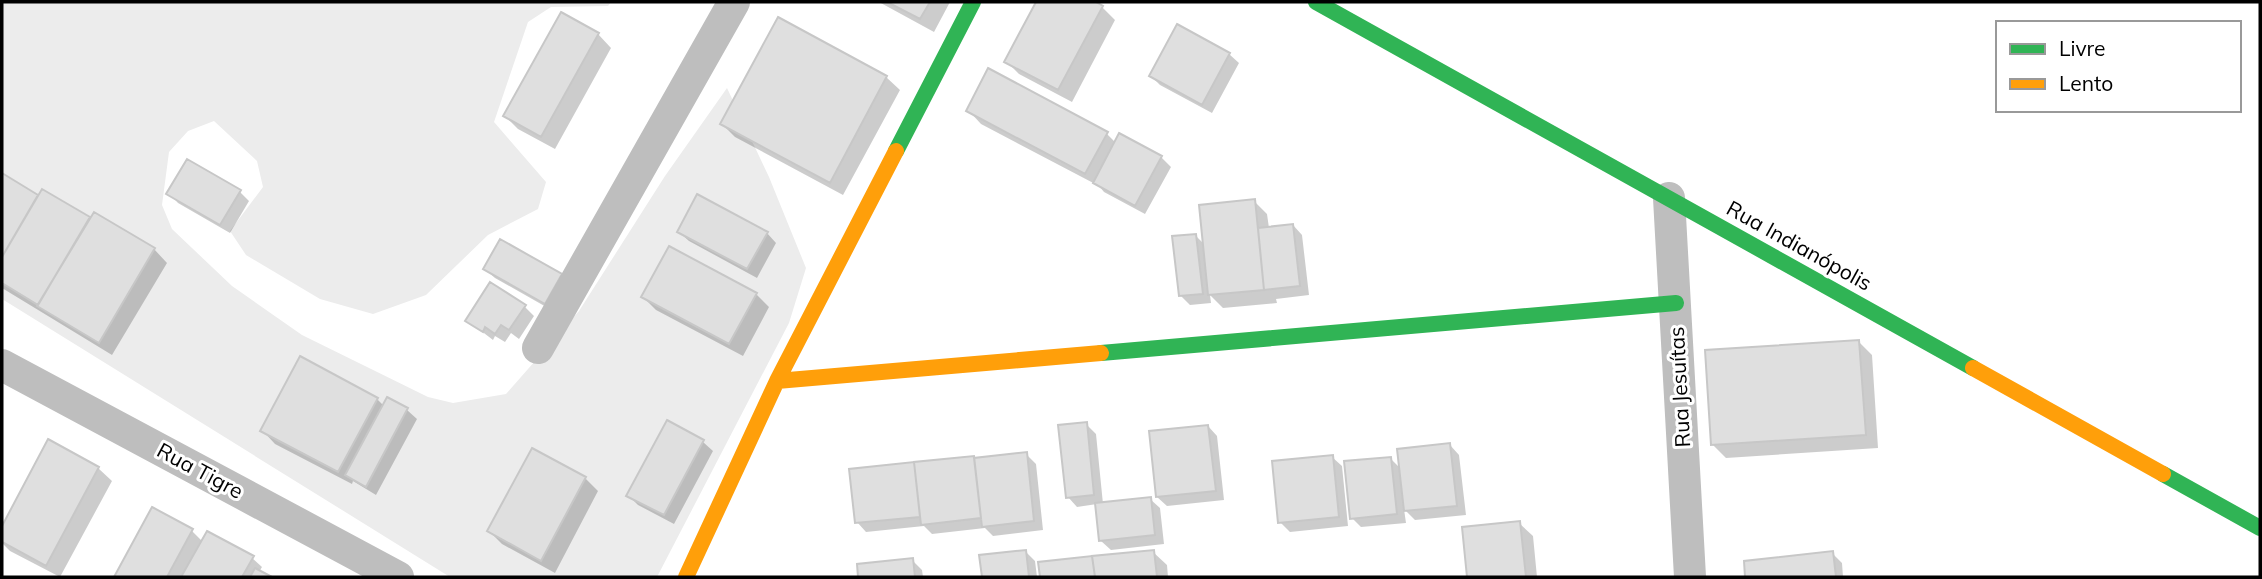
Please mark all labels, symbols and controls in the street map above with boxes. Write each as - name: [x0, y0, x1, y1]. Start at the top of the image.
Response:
- legend: [1996, 21, 2241, 112]
- text: Livre: [2059, 35, 2106, 61]
- text: Lento: [2059, 70, 2113, 96]
- street label: Rua Indianópolis: [1722, 194, 1877, 296]
- street label: Rua Jesuítas: [1663, 326, 1695, 448]
- street label: Rua Tigre: [153, 437, 248, 504]

